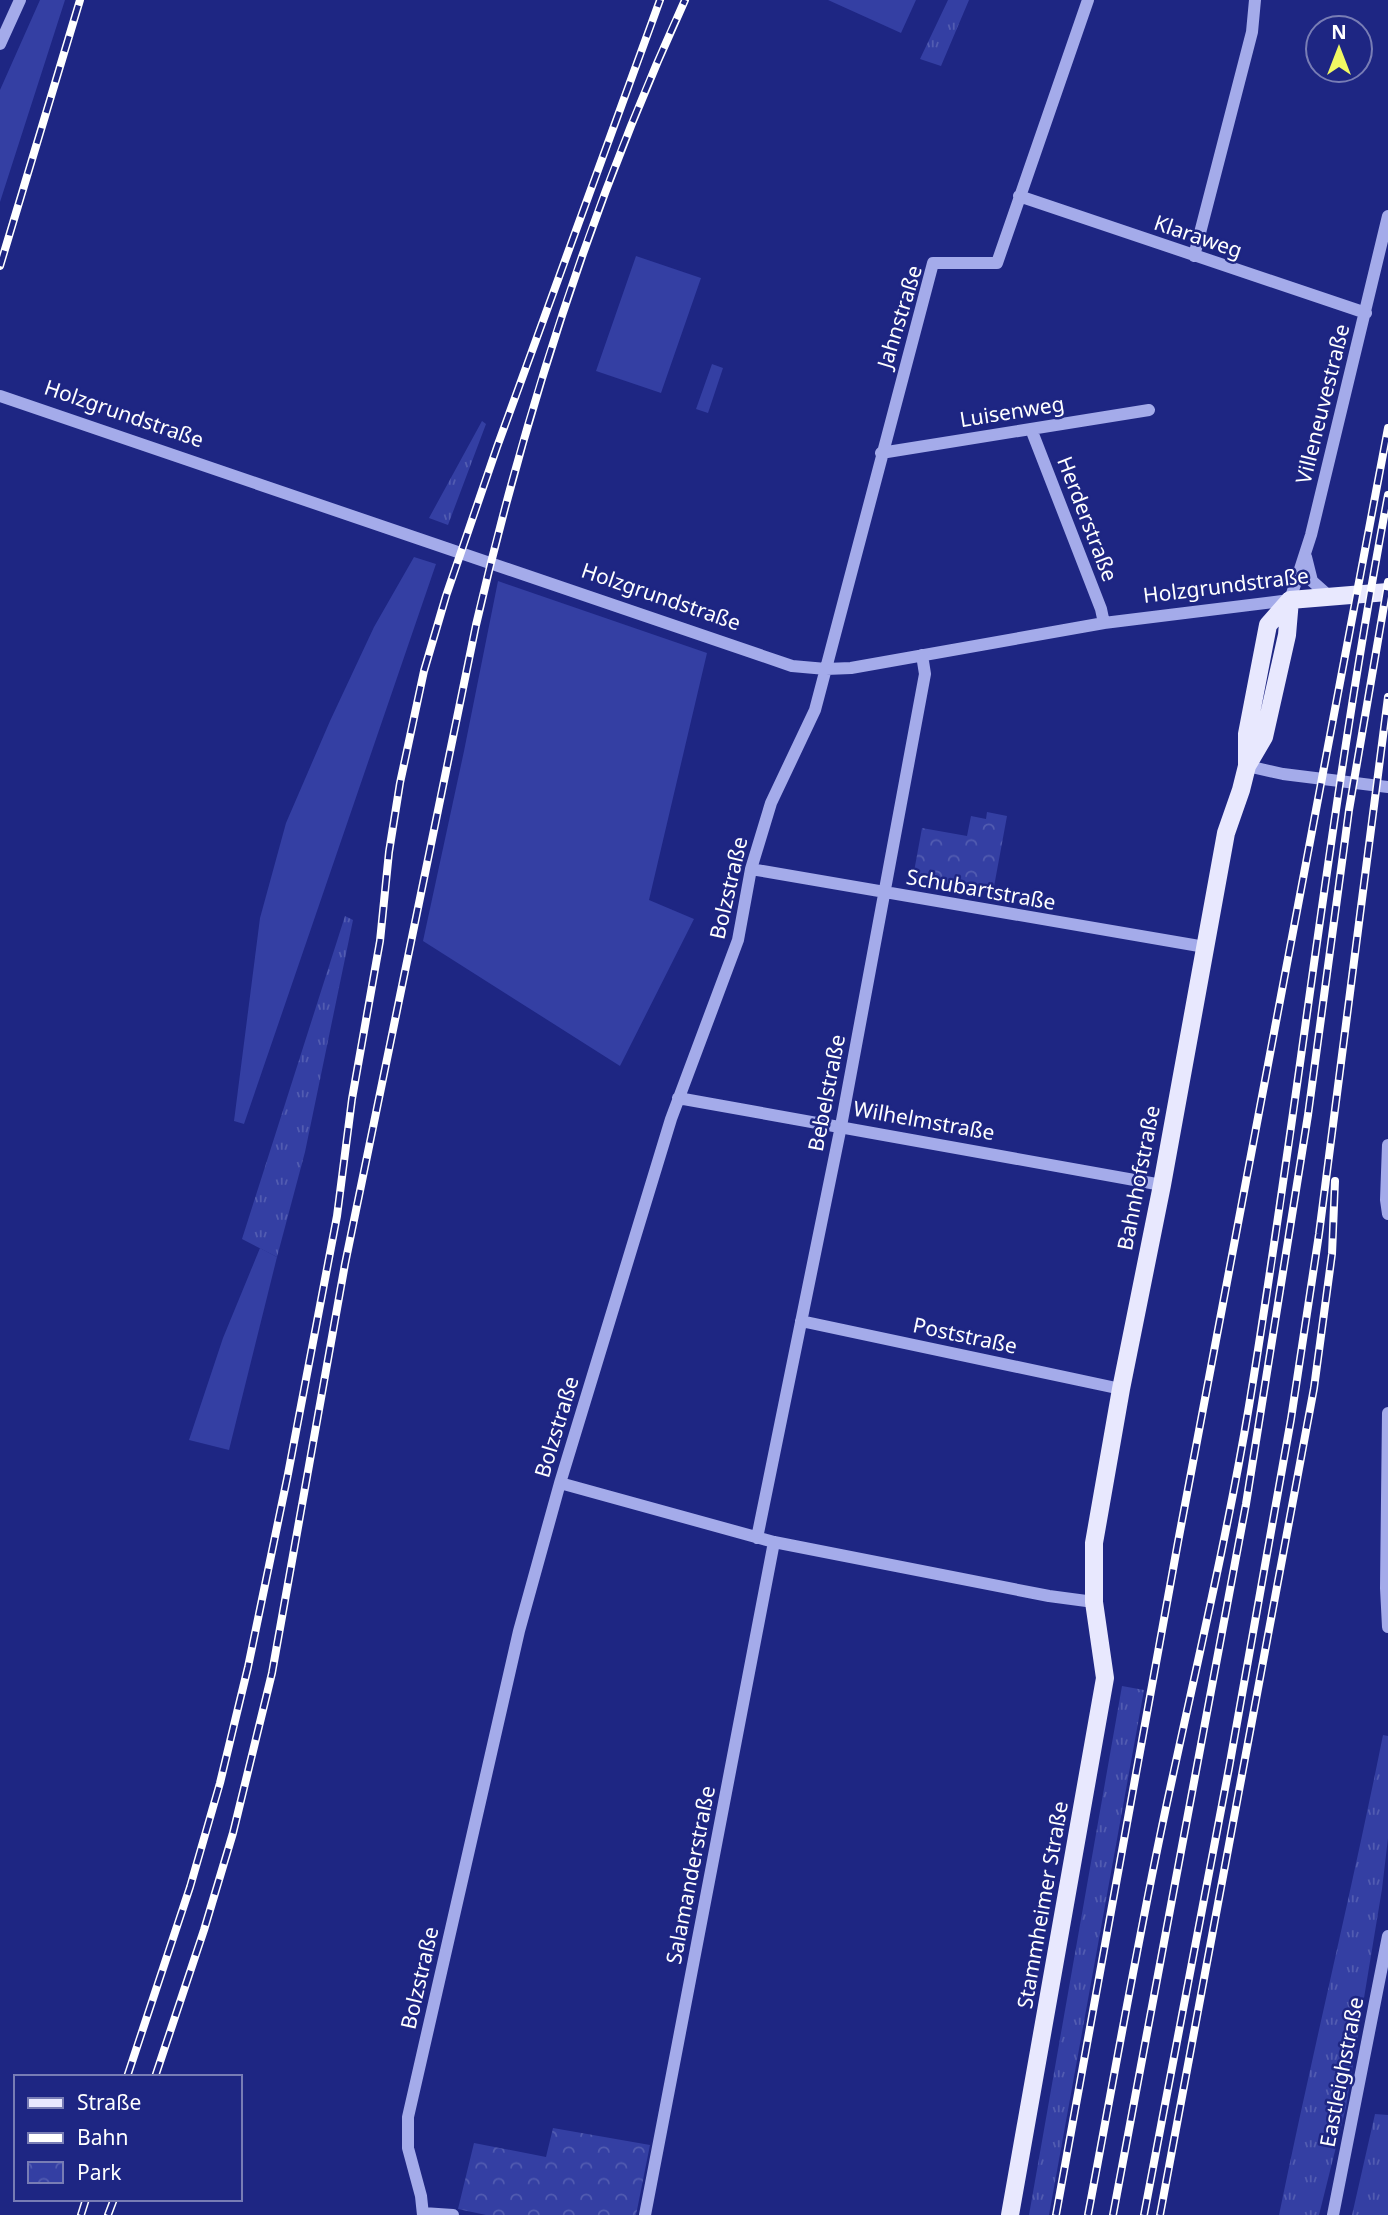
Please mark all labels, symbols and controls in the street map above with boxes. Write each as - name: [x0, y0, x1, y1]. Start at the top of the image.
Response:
- north arrow: [1304, 14, 1374, 84]
- text: N: [1331, 19, 1347, 45]
- street label: Klaraweg: [1151, 208, 1246, 264]
- street label: Jahnstraße: [870, 262, 928, 374]
- street label: Villeneuvestraße: [1289, 321, 1355, 487]
- street label: Holzgrundstraße: [41, 373, 208, 453]
- street label: Luisenweg: [958, 389, 1066, 433]
- street label: Herderstraße: [1051, 452, 1125, 585]
- street label: Holzgrundstraße: [578, 556, 745, 636]
- street label: Holzgrundstraße: [1141, 561, 1310, 609]
- street label: Bolzstraße: [703, 834, 753, 942]
- street label: Schubartstraße: [904, 862, 1058, 916]
- street label: Bebelstraße: [801, 1032, 851, 1154]
- street label: Wilhelmstraße: [851, 1094, 997, 1146]
- street label: Bahnhofstraße: [1110, 1103, 1166, 1253]
- street label: Poststraße: [911, 1310, 1020, 1360]
- street label: Bolzstraße: [527, 1373, 585, 1481]
- street label: Salamanderstraße: [659, 1783, 721, 1966]
- street label: Stammheimer Straße: [1010, 1799, 1074, 2011]
- street label: Bolzstraße: [394, 1924, 444, 2032]
- street label: Eastleighstraße: [1313, 1994, 1369, 2149]
- legend: [14, 2075, 242, 2201]
- text: Straße: [77, 2088, 141, 2116]
- text: Bahn: [77, 2123, 128, 2151]
- text: Park: [77, 2158, 122, 2186]

